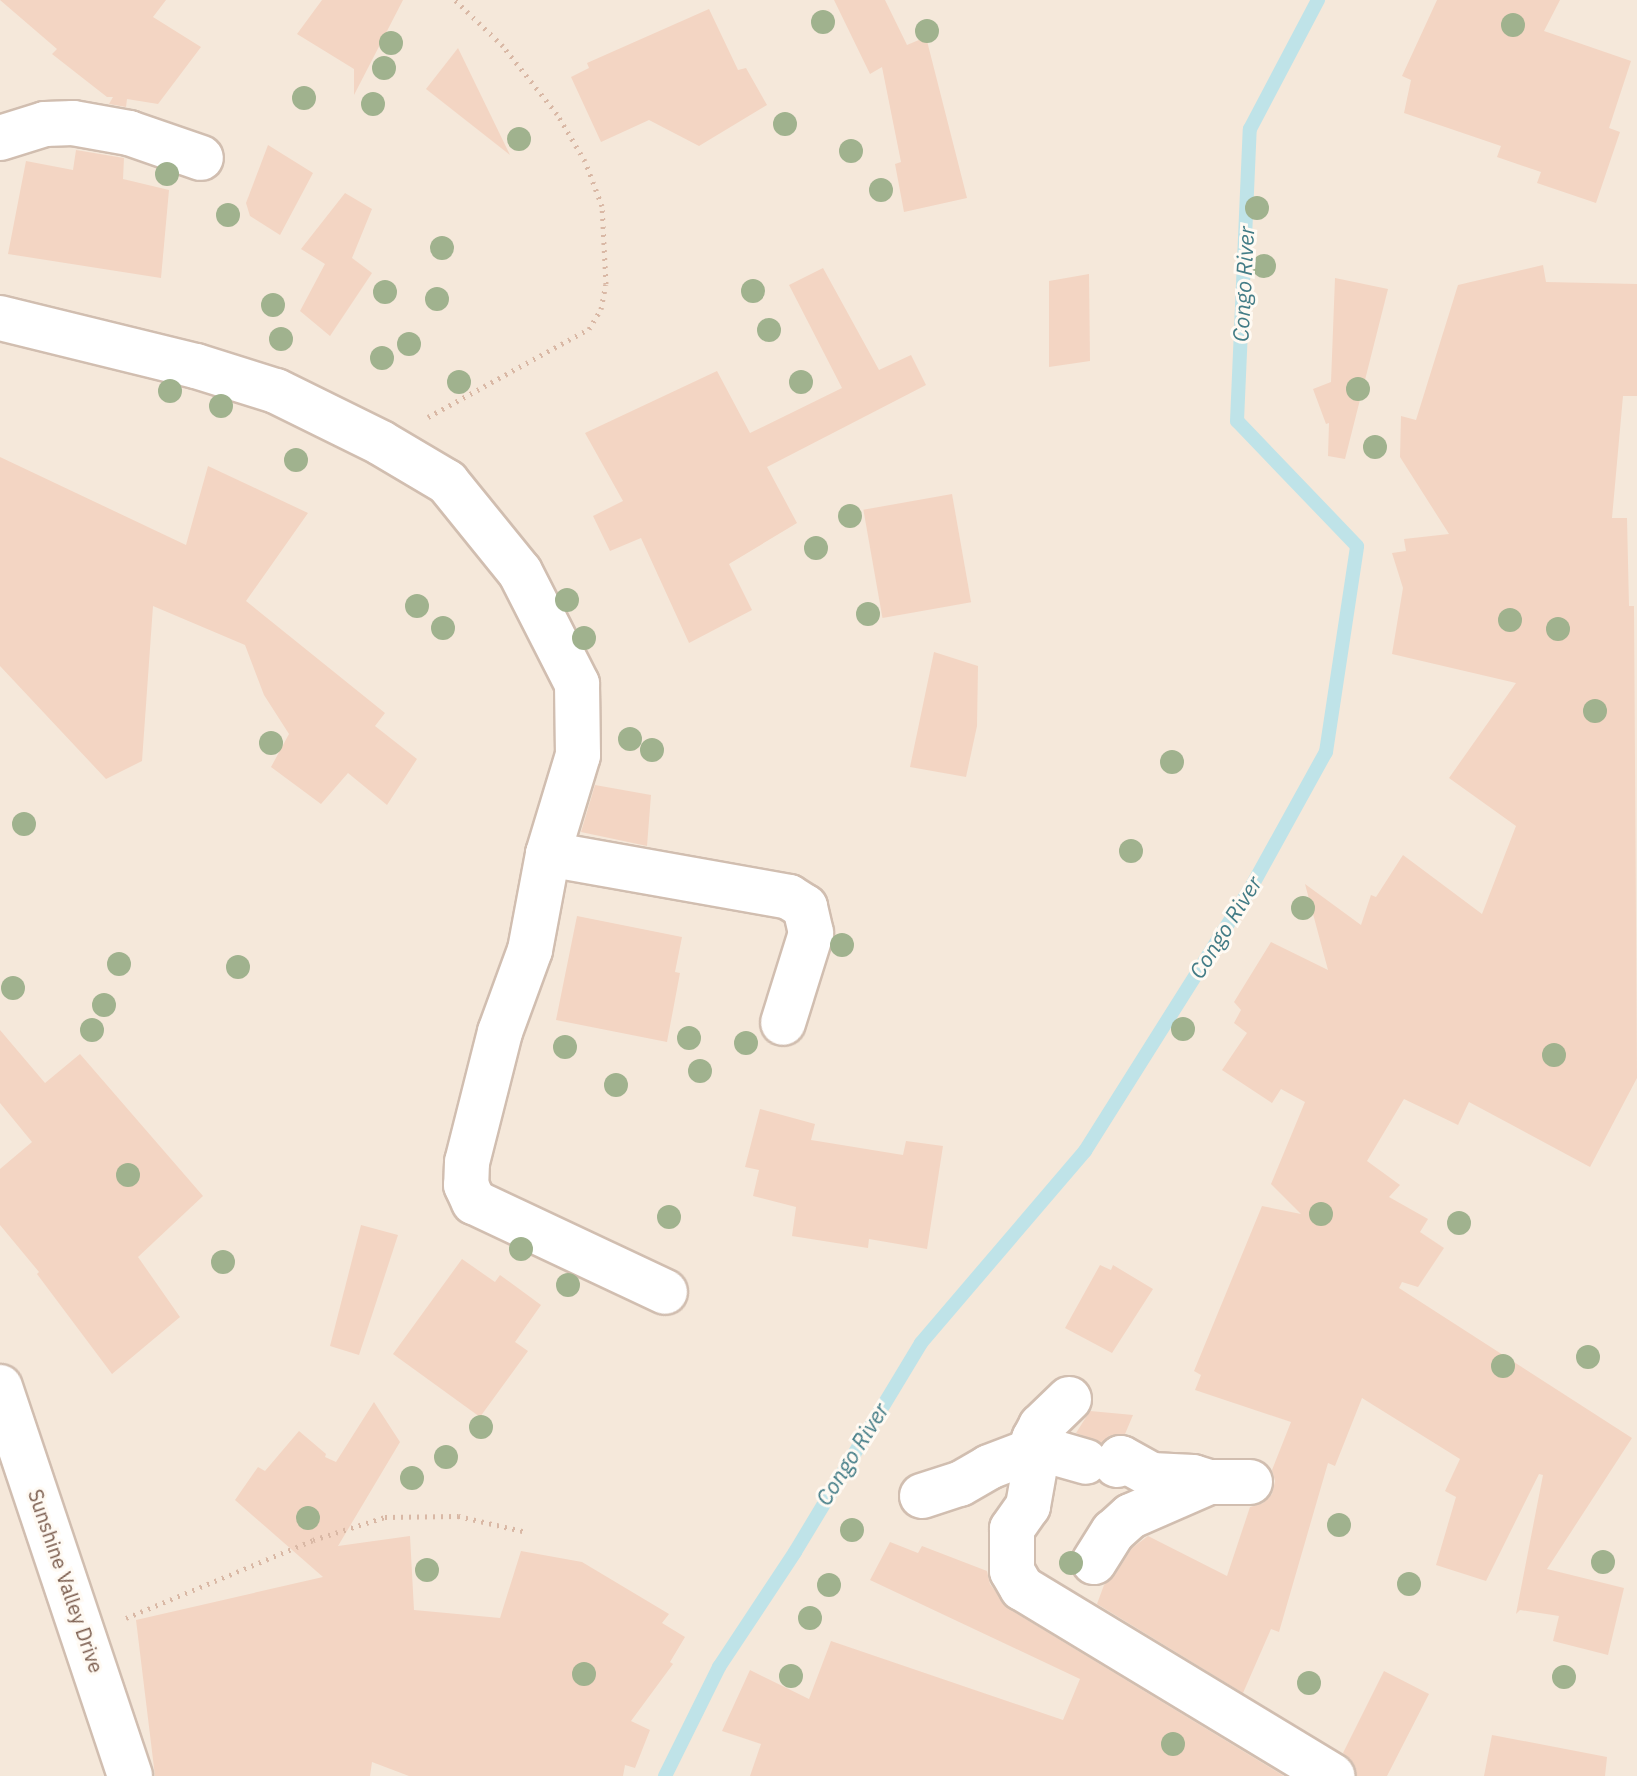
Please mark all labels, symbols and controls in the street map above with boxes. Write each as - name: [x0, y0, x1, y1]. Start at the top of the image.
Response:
- water label: Congo River: [1227, 226, 1259, 342]
- water label: Congo River: [1183, 871, 1267, 983]
- water label: Congo River: [810, 1398, 894, 1510]
- street label: Sunshine Valley Drive: [23, 1486, 109, 1676]

